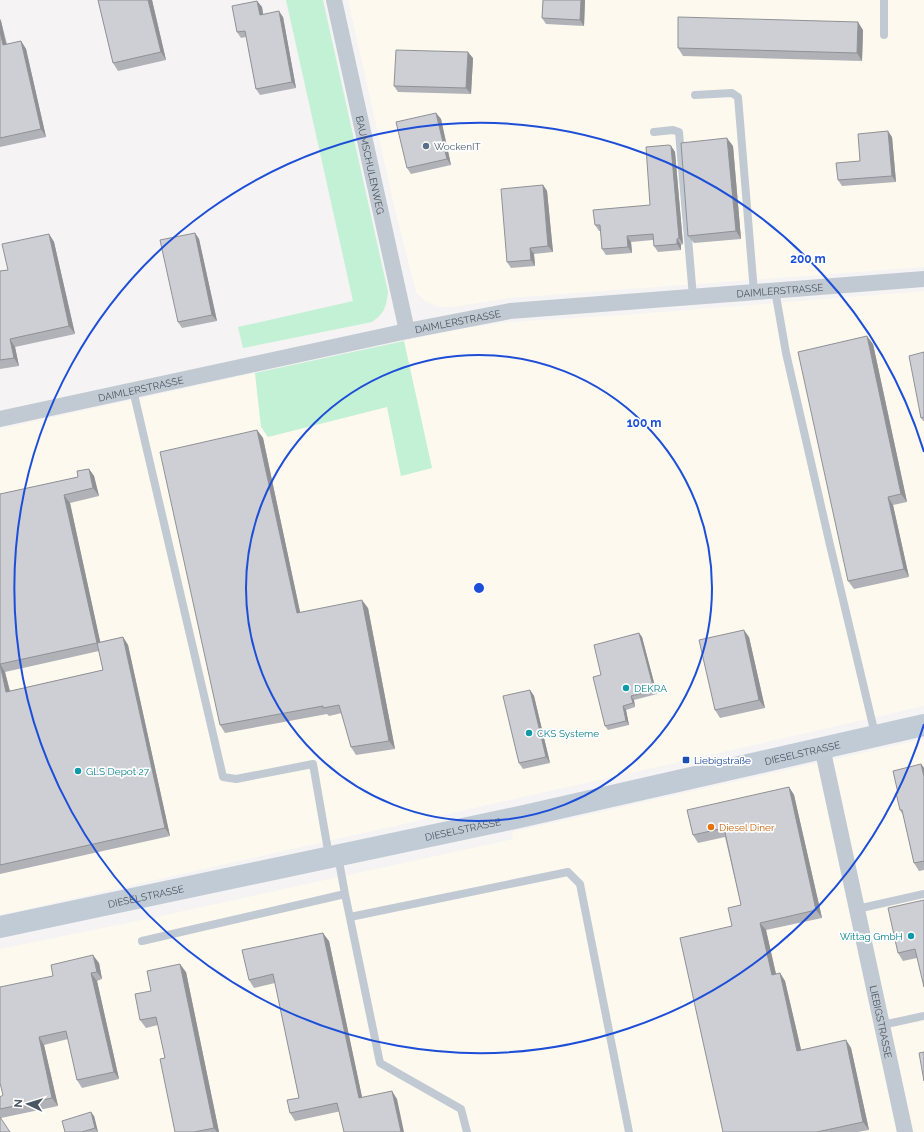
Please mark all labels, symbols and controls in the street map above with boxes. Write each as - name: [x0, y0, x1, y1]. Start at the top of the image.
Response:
- street label: BAUMSCHULENWEG: [354, 115, 387, 215]
- marker: WockenIT: [421, 141, 431, 151]
- place label: WockenIT: [434, 141, 481, 152]
- text: 200 m: [790, 252, 826, 266]
- street label: DAIMLERSTRASSE: [736, 281, 824, 299]
- street label: DAIMLERSTRASSE: [414, 307, 501, 335]
- street label: DAIMLERSTRASSE: [97, 374, 184, 403]
- text: 100 m: [627, 416, 661, 430]
- centre of rings: [472, 581, 486, 595]
- marker: DEKRA: [621, 683, 631, 693]
- place label: DEKRA: [634, 683, 667, 694]
- marker: CKS Systeme: [524, 728, 534, 738]
- place label: CKS Systeme: [537, 728, 599, 739]
- street label: DIESELSTRASSE: [763, 739, 841, 767]
- marker: Liebigstraße: [681, 755, 691, 765]
- place label: Liebigstraße: [694, 755, 751, 766]
- marker: GLS Depot 27: [73, 766, 83, 776]
- place label: GLS Depot 27: [86, 766, 150, 777]
- street label: DIESELSTRASSE: [424, 816, 502, 842]
- marker: Diesel Diner: [706, 822, 716, 832]
- place label: Diesel Diner: [719, 822, 775, 833]
- street label: DIESELSTRASSE: [107, 883, 185, 910]
- place label: Wittag GmbH: [840, 931, 903, 942]
- marker: Wittag GmbH: [906, 931, 916, 941]
- street label: LIEBIGSTRASSE: [868, 984, 894, 1059]
- north arrow: [8, 1084, 48, 1124]
- text: N: [12, 1099, 25, 1108]

